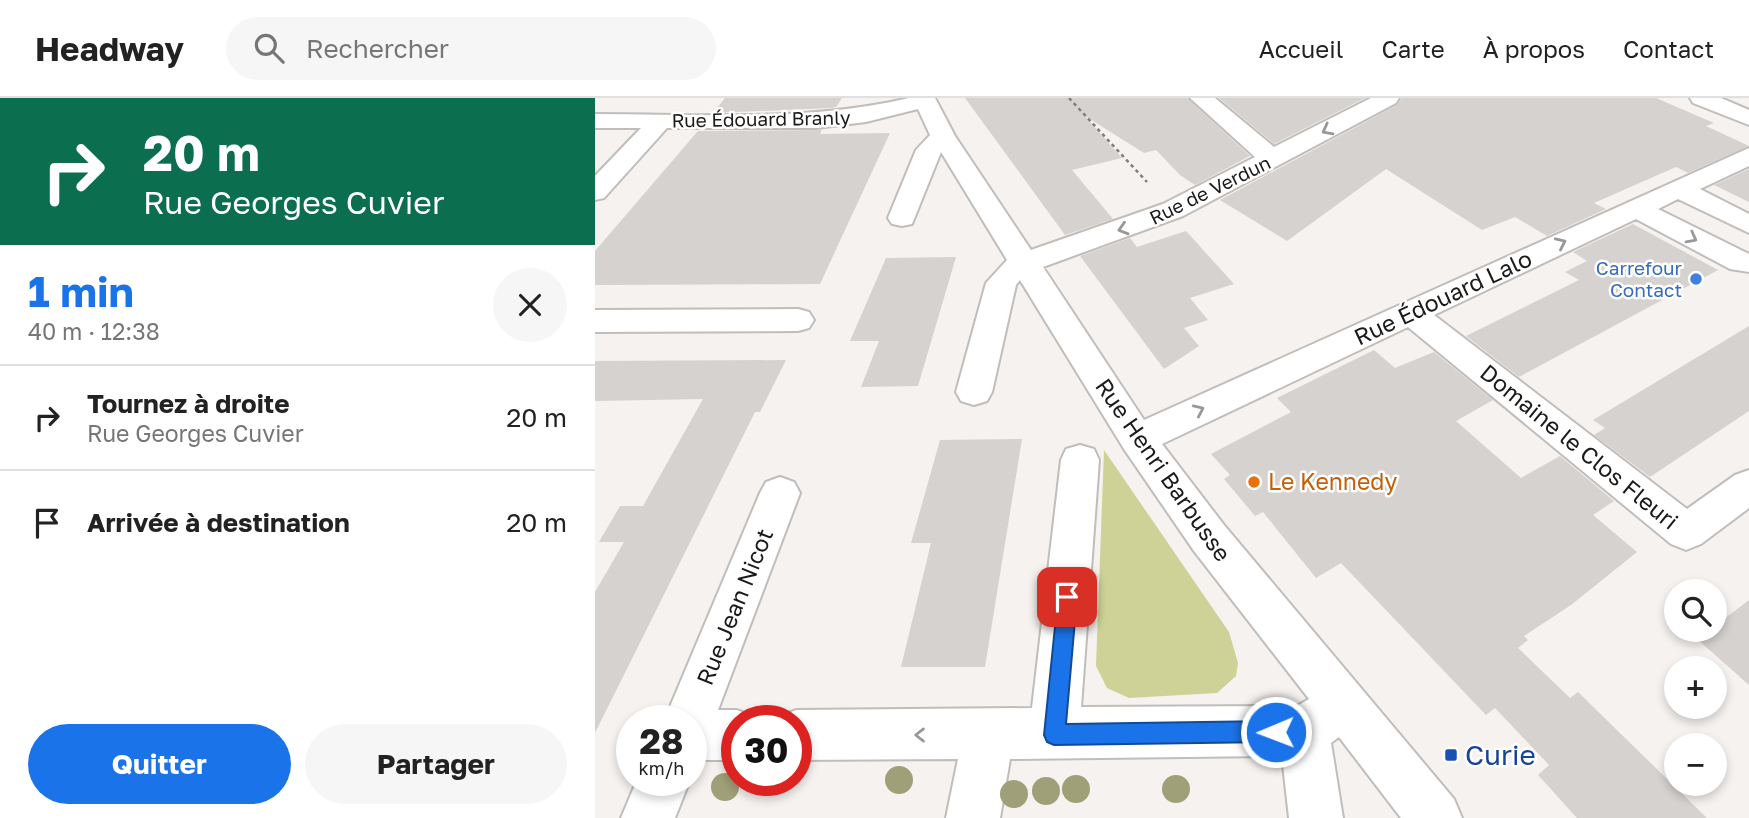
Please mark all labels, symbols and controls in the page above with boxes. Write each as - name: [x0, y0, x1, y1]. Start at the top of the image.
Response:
- search box: [226, 17, 716, 80]
- text: Headway: [35, 29, 184, 68]
- icon: search: [250, 29, 288, 67]
- text: Rechercher: [306, 33, 449, 64]
- text: Accueil: [1259, 34, 1343, 63]
- text: Carte: [1381, 34, 1445, 63]
- text: À propos: [1483, 34, 1585, 63]
- text: Contact: [1623, 34, 1714, 63]
- street label: Rue Édouard Branly: [671, 105, 851, 132]
- one-way arrow: [1322, 122, 1334, 135]
- text: 20 m: [143, 123, 260, 182]
- icon: right: [28, 126, 119, 217]
- street label: Rue de Verdun: [1145, 150, 1274, 229]
- text: Rue Georges Cuvier: [143, 183, 444, 221]
- one-way arrow: [1117, 220, 1129, 235]
- one-way arrow: [1685, 229, 1697, 243]
- one-way arrow: [1554, 237, 1566, 251]
- street label: Rue Édouard Lalo: [1349, 244, 1536, 351]
- place label: Carrefour Contact: [1596, 256, 1683, 301]
- text: 1 min: [28, 266, 134, 316]
- button: close: [493, 268, 567, 342]
- marker: Carrefour Contact: [1688, 271, 1704, 287]
- text: 40 m · 12:38: [28, 317, 160, 345]
- street label: Domaine le Clos Fleuri: [1475, 358, 1684, 535]
- street label: Rue Henri Barbusse: [1090, 372, 1238, 566]
- text: Tournez à droite: [87, 388, 290, 419]
- icon: right: [28, 399, 66, 437]
- text: 20 m: [506, 402, 567, 433]
- one-way arrow: [1192, 404, 1204, 418]
- text: Rue Georges Cuvier: [87, 419, 304, 447]
- place label: Le Kennedy: [1268, 467, 1397, 495]
- marker: Le Kennedy: [1246, 474, 1262, 490]
- icon: arrive: [28, 504, 66, 542]
- text: Arrivée à destination: [87, 507, 350, 538]
- text: 20 m: [506, 507, 567, 538]
- street label: Rue Jean Nicot: [690, 524, 778, 689]
- pin: [1037, 567, 1097, 627]
- icon: arrive: [1048, 578, 1086, 616]
- map controls: [1664, 579, 1727, 796]
- button: search: [1664, 579, 1727, 642]
- button: +: [1664, 656, 1727, 719]
- position arrow: [1239, 695, 1313, 769]
- speed limit sign: 30: [721, 705, 812, 796]
- text: 28: [640, 720, 683, 762]
- button: Quitter: [28, 724, 291, 804]
- button: Partager: [305, 724, 567, 804]
- one-way arrow: [914, 727, 924, 743]
- button: −: [1664, 733, 1727, 796]
- place label: Curie: [1465, 738, 1536, 771]
- marker: Curie: [1443, 747, 1459, 763]
- text: km/h: [639, 757, 684, 779]

